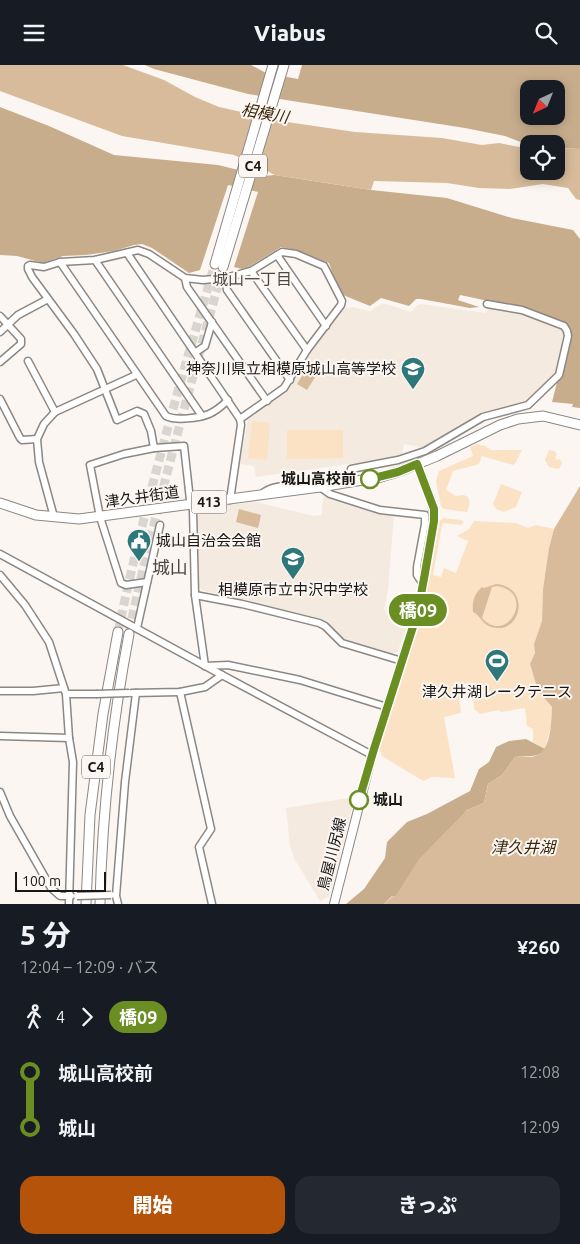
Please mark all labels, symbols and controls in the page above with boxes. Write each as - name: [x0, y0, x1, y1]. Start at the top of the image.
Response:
- icon: menu: [20, 19, 48, 47]
- icon: search: [532, 19, 560, 47]
- text: Viabus: [254, 20, 326, 45]
- north arrow: [520, 80, 565, 125]
- map controls: [520, 80, 565, 180]
- water label: 相模川: [240, 100, 292, 126]
- button: locate: [520, 135, 565, 180]
- road number: C4: [239, 155, 267, 177]
- district label: 城山一丁目: [212, 270, 292, 288]
- school or university icon: 神奈川県立相模原城山高等学校: [400, 356, 426, 390]
- place label: 神奈川県立相模原城山高等学校: [186, 360, 396, 377]
- marker: 城山高校前: [360, 469, 380, 489]
- place label: 城山高校前: [281, 470, 356, 487]
- street label: 津久井街道: [104, 483, 180, 510]
- road number: 413: [192, 491, 226, 513]
- public building icon: 城山自治会会館: [126, 528, 152, 562]
- place label: 城山自治会会館: [156, 532, 261, 549]
- school or university icon: 相模原市立中沢中学校: [280, 546, 306, 580]
- district label: 城山: [152, 557, 188, 577]
- place label: 相模原市立中沢中学校: [218, 581, 368, 598]
- line badge: 橋09: [389, 594, 447, 626]
- text: 橋09: [399, 600, 437, 620]
- sports icon: 津久井湖レークテニス: [484, 648, 510, 682]
- place label: 津久井湖レークテニス: [422, 683, 572, 700]
- road number: C4: [82, 755, 110, 779]
- marker: 城山: [349, 790, 369, 810]
- place label: 城山: [373, 791, 403, 808]
- street label: 鳥屋川尻線: [314, 815, 349, 892]
- water label: 津久井湖: [491, 838, 558, 856]
- scale bar: [15, 869, 106, 892]
- text: 100 m: [22, 873, 61, 889]
- text: 5 分: [20, 919, 71, 950]
- text: ¥260: [517, 936, 560, 958]
- text: 12:04 – 12:09 · バス: [20, 958, 159, 976]
- icon: walk: [20, 1003, 48, 1031]
- icon: forward: [73, 1003, 101, 1031]
- text: 橋09: [119, 1007, 157, 1027]
- text: 4: [56, 1008, 65, 1026]
- text: 城山高校前: [58, 1062, 153, 1084]
- text: 12:08: [520, 1063, 560, 1081]
- text: 城山: [58, 1117, 96, 1139]
- text: 12:09: [520, 1118, 560, 1136]
- button: 開始: [20, 1176, 285, 1234]
- button: きっぷ: [295, 1176, 560, 1234]

